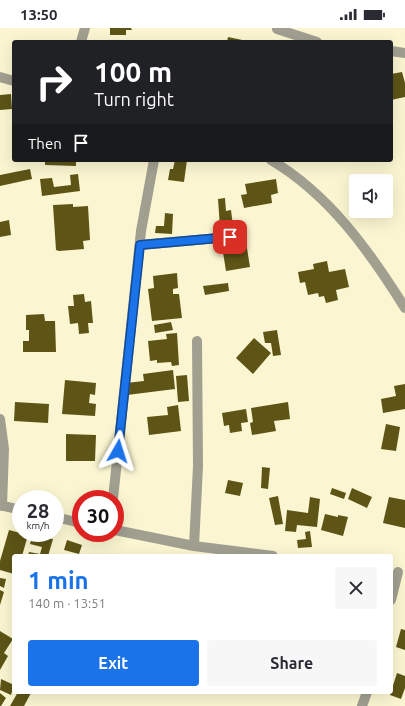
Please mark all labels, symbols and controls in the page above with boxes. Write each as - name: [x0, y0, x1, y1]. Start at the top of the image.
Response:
- text: 13:50: [20, 6, 58, 23]
- icon: right: [28, 56, 80, 108]
- text: 100 m: [94, 56, 172, 87]
- text: Turn right: [94, 89, 174, 109]
- icon: arrive: [70, 132, 92, 154]
- text: Then: [28, 135, 62, 152]
- map controls: [349, 174, 393, 218]
- button: sound: [349, 174, 393, 218]
- pin: [213, 220, 247, 254]
- icon: arrive: [219, 226, 241, 248]
- position arrow: [97, 430, 139, 472]
- speed limit sign: 30: [72, 490, 124, 542]
- text: 28: [27, 499, 49, 522]
- text: km/h: [26, 520, 50, 531]
- text: 1 min: [28, 567, 89, 594]
- button: close: [335, 567, 377, 609]
- text: 140 m · 13:51: [28, 596, 106, 610]
- button: Exit: [28, 640, 199, 686]
- button: Share: [207, 640, 377, 686]

